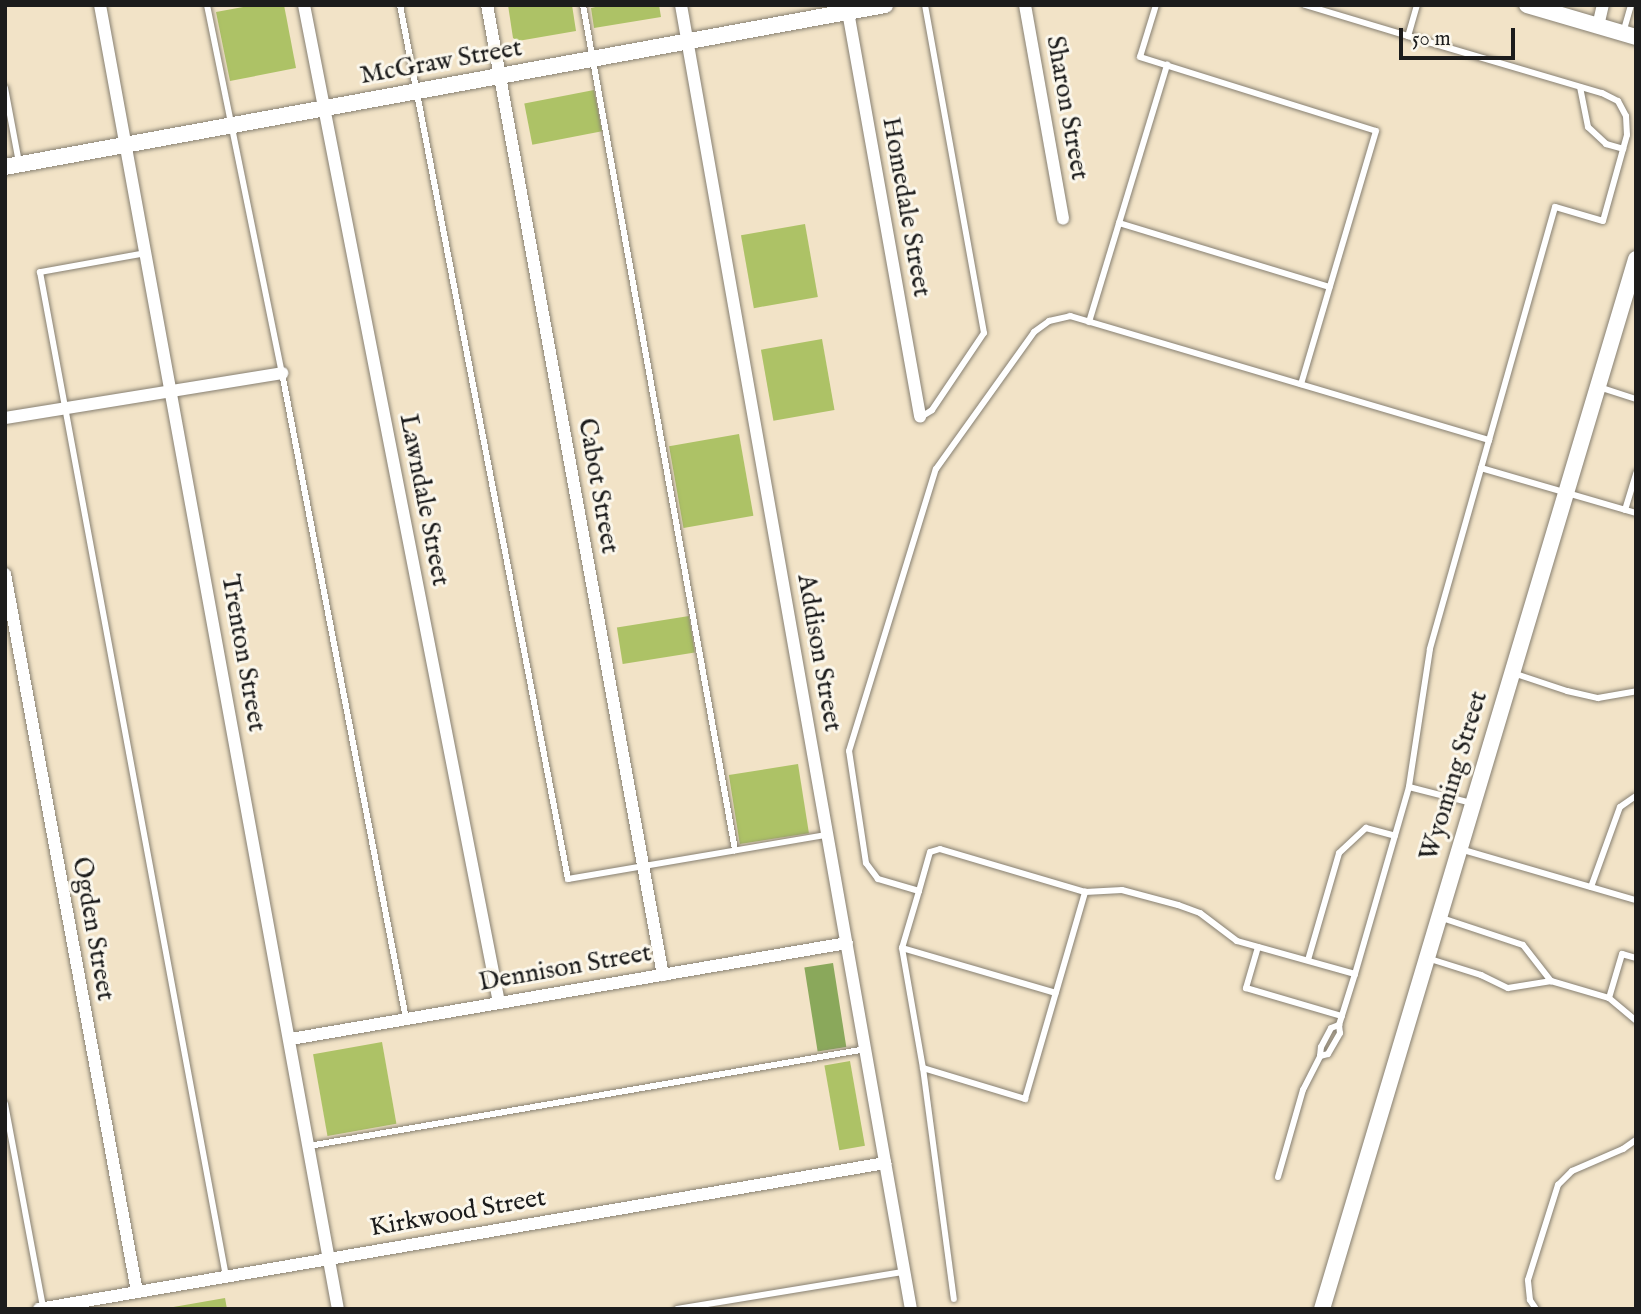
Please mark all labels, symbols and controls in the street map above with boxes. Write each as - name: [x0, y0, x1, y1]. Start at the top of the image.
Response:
- scale bar: [1403, 14, 1518, 58]
- text: 50 m: [1412, 26, 1451, 53]
- street label: McGraw Street: [358, 32, 524, 92]
- street label: Sharon Street: [1039, 33, 1095, 183]
- street label: Homedale Street: [875, 115, 937, 299]
- street label: Lawndale Street: [392, 411, 456, 589]
- street label: Cabot Street: [571, 416, 625, 556]
- street label: Trenton Street: [214, 572, 272, 734]
- street label: Addison Street: [790, 572, 848, 734]
- street label: Wyoming Street: [1413, 687, 1495, 865]
- street label: Ogden Street: [65, 855, 121, 1003]
- street label: Dennison Street: [476, 937, 654, 999]
- street label: Kirkwood Street: [368, 1182, 548, 1244]

